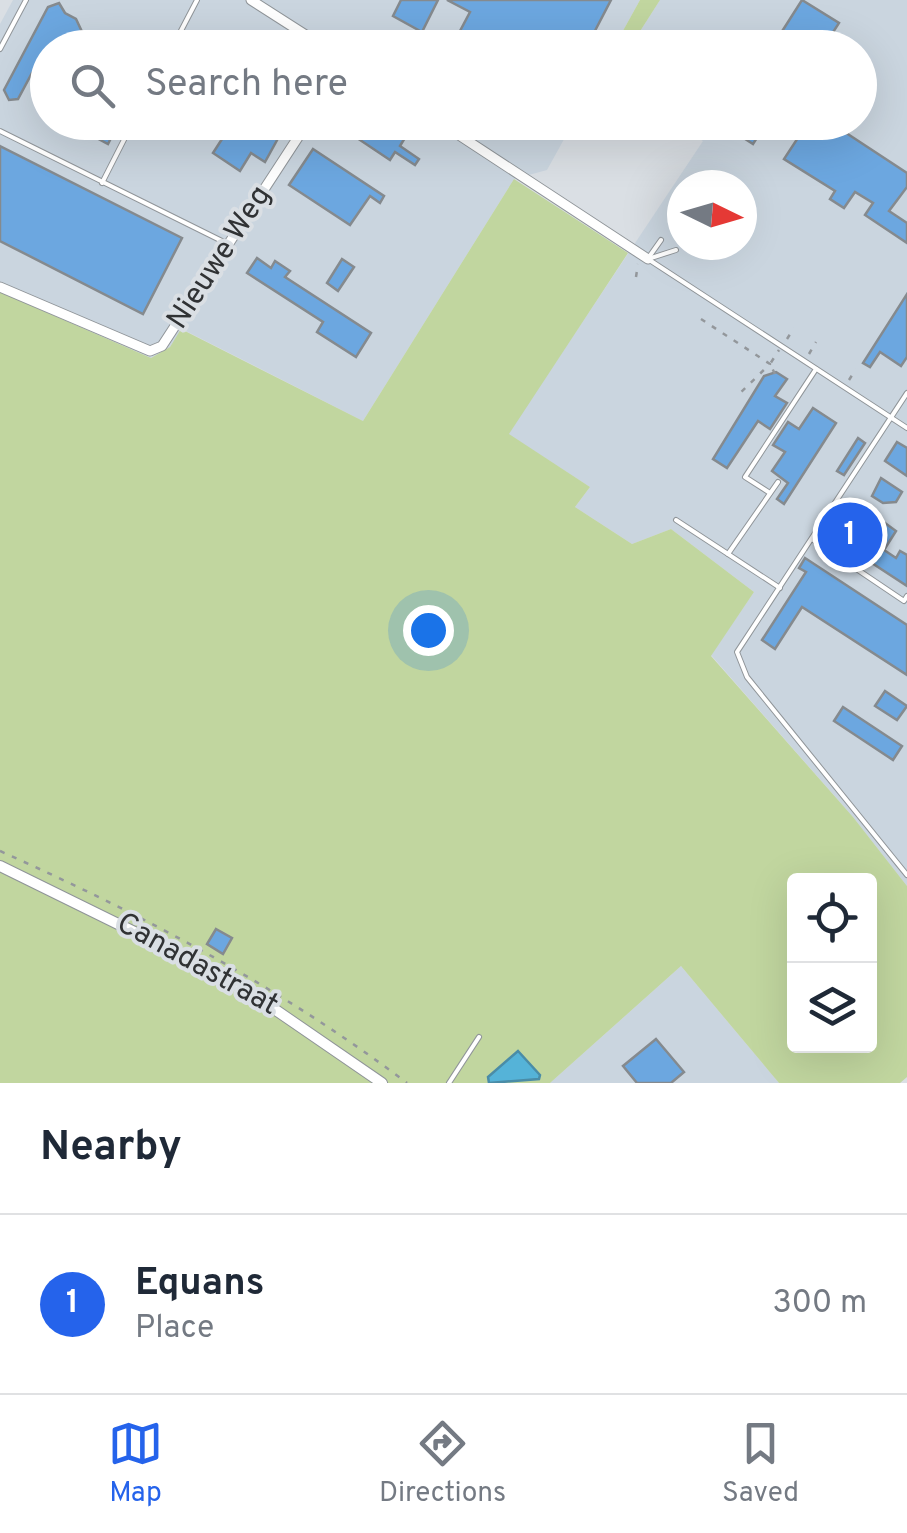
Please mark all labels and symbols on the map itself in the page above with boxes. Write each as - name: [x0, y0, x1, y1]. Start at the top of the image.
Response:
- north arrow: [667, 170, 757, 260]
- street label: Nieuwe Weg: [160, 179, 280, 337]
- pin: 1: [818, 498, 882, 572]
- your location: [403, 605, 454, 656]
- street label: Canadastraat: [110, 905, 284, 1025]

